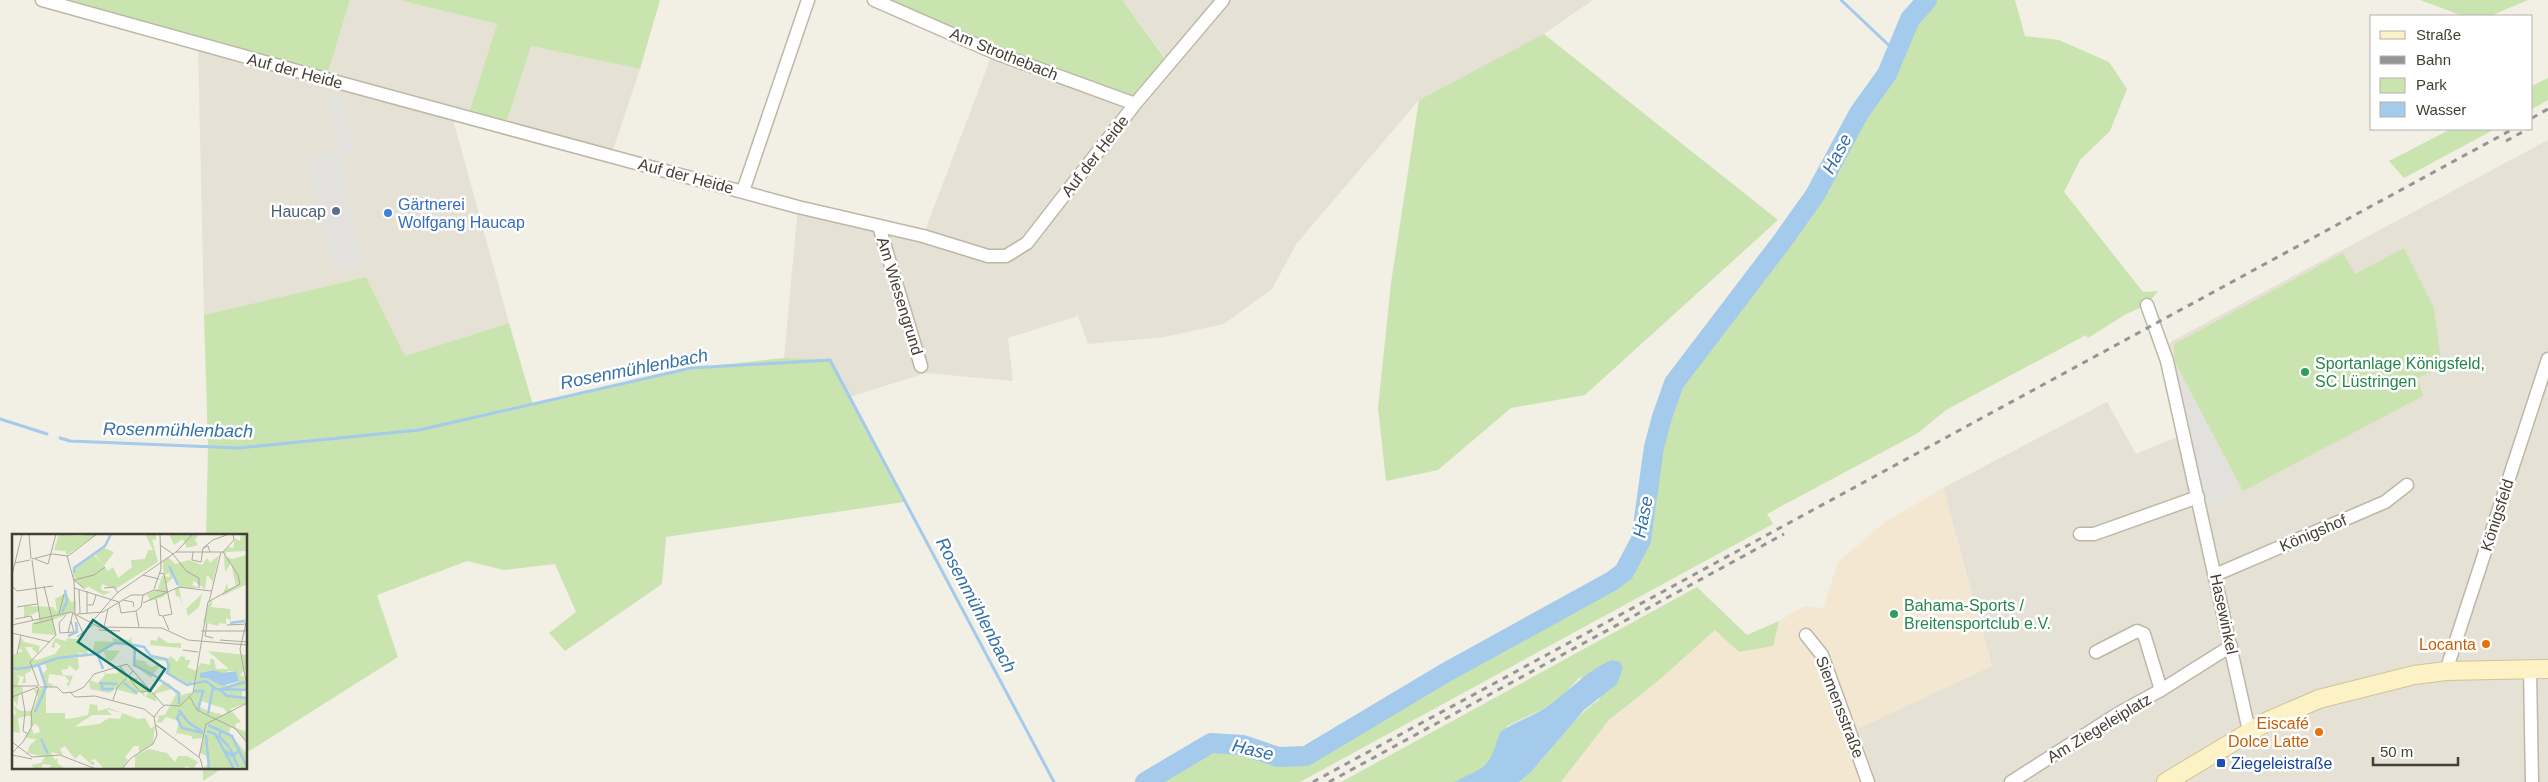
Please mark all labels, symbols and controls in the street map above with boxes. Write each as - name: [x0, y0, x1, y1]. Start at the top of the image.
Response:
- legend: [2370, 15, 2533, 130]
- street label: Am Strothebach: [948, 25, 1060, 83]
- text: Straße: [2416, 26, 2461, 43]
- street label: Auf der Heide: [246, 50, 345, 92]
- text: Bahn: [2416, 51, 2451, 68]
- text: Park: [2416, 76, 2447, 93]
- text: Wasser: [2416, 101, 2466, 118]
- street label: Auf der Heide: [1058, 112, 1132, 200]
- water label: Hase: [1818, 131, 1856, 177]
- street label: Auf der Heide: [637, 155, 736, 197]
- place label: Gärtnerei Wolfgang Haucap: [398, 196, 525, 231]
- place label: Haucap: [271, 203, 326, 220]
- marker: Haucap: [330, 205, 342, 217]
- marker: Gärtnerei Wolfgang Haucap: [382, 207, 394, 219]
- street label: Am Wiesengrund: [874, 235, 926, 357]
- water label: Rosenmühlenbach: [558, 345, 710, 393]
- place label: Sportanlage Königsfeld, SC Lüstringen: [2315, 355, 2485, 390]
- marker: Sportanlage Königsfeld, SC Lüstringen: [2299, 366, 2311, 378]
- water label: Rosenmühlenbach: [103, 419, 253, 441]
- street label: Königsfeld: [2477, 477, 2517, 553]
- water label: Hase: [1629, 494, 1657, 540]
- street label: Königshof: [2277, 511, 2350, 555]
- inset map: [12, 534, 248, 770]
- water label: Rosenmühlenbach: [932, 534, 1020, 676]
- street label: Hasewinkel: [2207, 572, 2241, 656]
- place label: Bahama-Sports / Breitensportclub e.V.: [1904, 597, 2051, 632]
- marker: Bahama-Sports / Breitensportclub e.V.: [1888, 608, 1900, 620]
- place label: Locanta: [2419, 636, 2476, 653]
- marker: Locanta: [2480, 638, 2492, 650]
- street label: Siemensstraße: [1813, 654, 1867, 760]
- street label: Am Ziegeleiplatz: [2044, 690, 2154, 766]
- place label: Eiscafé Dolce Latte: [2228, 715, 2309, 750]
- marker: Eiscafé Dolce Latte: [2313, 726, 2325, 738]
- scale bar: [2373, 734, 2458, 766]
- water label: Hase: [1230, 736, 1276, 764]
- text: 50 m: [2380, 743, 2413, 760]
- place label: Ziegeleistraße: [2231, 755, 2332, 772]
- marker: Ziegeleistraße: [2215, 757, 2227, 769]

